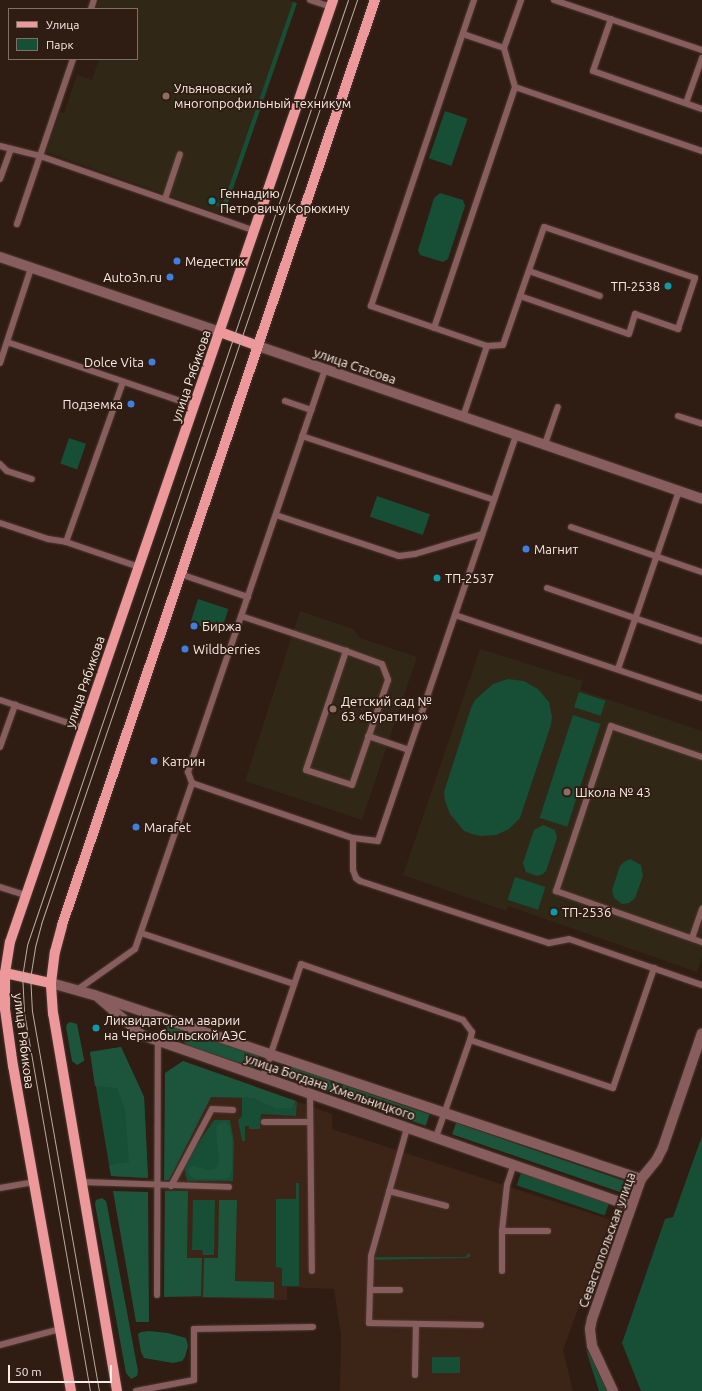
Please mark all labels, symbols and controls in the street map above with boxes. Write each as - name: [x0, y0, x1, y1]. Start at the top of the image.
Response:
- legend: [8, 8, 138, 60]
- text: Улица: [46, 18, 79, 31]
- text: Парк: [46, 38, 74, 51]
- place label: Ульяновский многопрофильный техникум: [174, 81, 351, 112]
- marker: Ульяновский многопрофильный техникум: [161, 91, 171, 101]
- place label: Геннадию Петровичу Корюкину: [220, 186, 350, 217]
- marker: Геннадию Петровичу Корюкину: [207, 196, 217, 206]
- place label: Медестик: [185, 253, 245, 269]
- marker: Медестик: [172, 256, 182, 266]
- place label: Auto3n.ru: [103, 269, 162, 285]
- marker: Auto3n.ru: [165, 272, 175, 282]
- place label: ТП-2538: [611, 278, 660, 294]
- marker: ТП-2538: [663, 281, 673, 291]
- street label: улица Рябикова: [168, 328, 214, 424]
- street label: улица Стасова: [312, 345, 398, 387]
- place label: Dolce Vita: [84, 354, 144, 370]
- marker: Dolce Vita: [147, 357, 157, 367]
- place label: Подземка: [63, 396, 123, 412]
- marker: Подземка: [126, 399, 136, 409]
- place label: Магнит: [534, 541, 578, 557]
- marker: Магнит: [521, 544, 531, 554]
- place label: ТП-2537: [445, 570, 494, 586]
- marker: ТП-2537: [432, 573, 442, 583]
- place label: Биржа: [202, 618, 241, 634]
- marker: Биржа: [189, 621, 199, 631]
- street label: улица Рябикова: [62, 634, 108, 730]
- place label: Wildberries: [193, 641, 260, 657]
- marker: Wildberries: [180, 644, 190, 654]
- place label: Детский сад № 63 «Буратино»: [341, 694, 432, 725]
- marker: Детский сад № 63 «Буратино»: [328, 704, 338, 714]
- place label: Катрин: [162, 753, 205, 769]
- marker: Катрин: [149, 756, 159, 766]
- place label: Школа № 43: [575, 784, 651, 800]
- marker: Школа № 43: [562, 787, 572, 797]
- place label: Marafet: [144, 819, 191, 835]
- marker: Marafet: [131, 822, 141, 832]
- place label: ТП-2536: [562, 904, 611, 920]
- marker: ТП-2536: [549, 907, 559, 917]
- street label: улица Рябикова: [10, 992, 38, 1090]
- place label: Ликвидаторам аварии на Чернобыльской АЭС: [104, 1013, 246, 1044]
- marker: Ликвидаторам аварии на Чернобыльской АЭС: [91, 1023, 101, 1033]
- street label: улица Богдана Хмельницкого: [243, 1050, 417, 1124]
- street label: Севастопольская улица: [575, 1170, 639, 1310]
- scale bar: [10, 1357, 114, 1383]
- text: 50 m: [15, 1365, 42, 1378]

